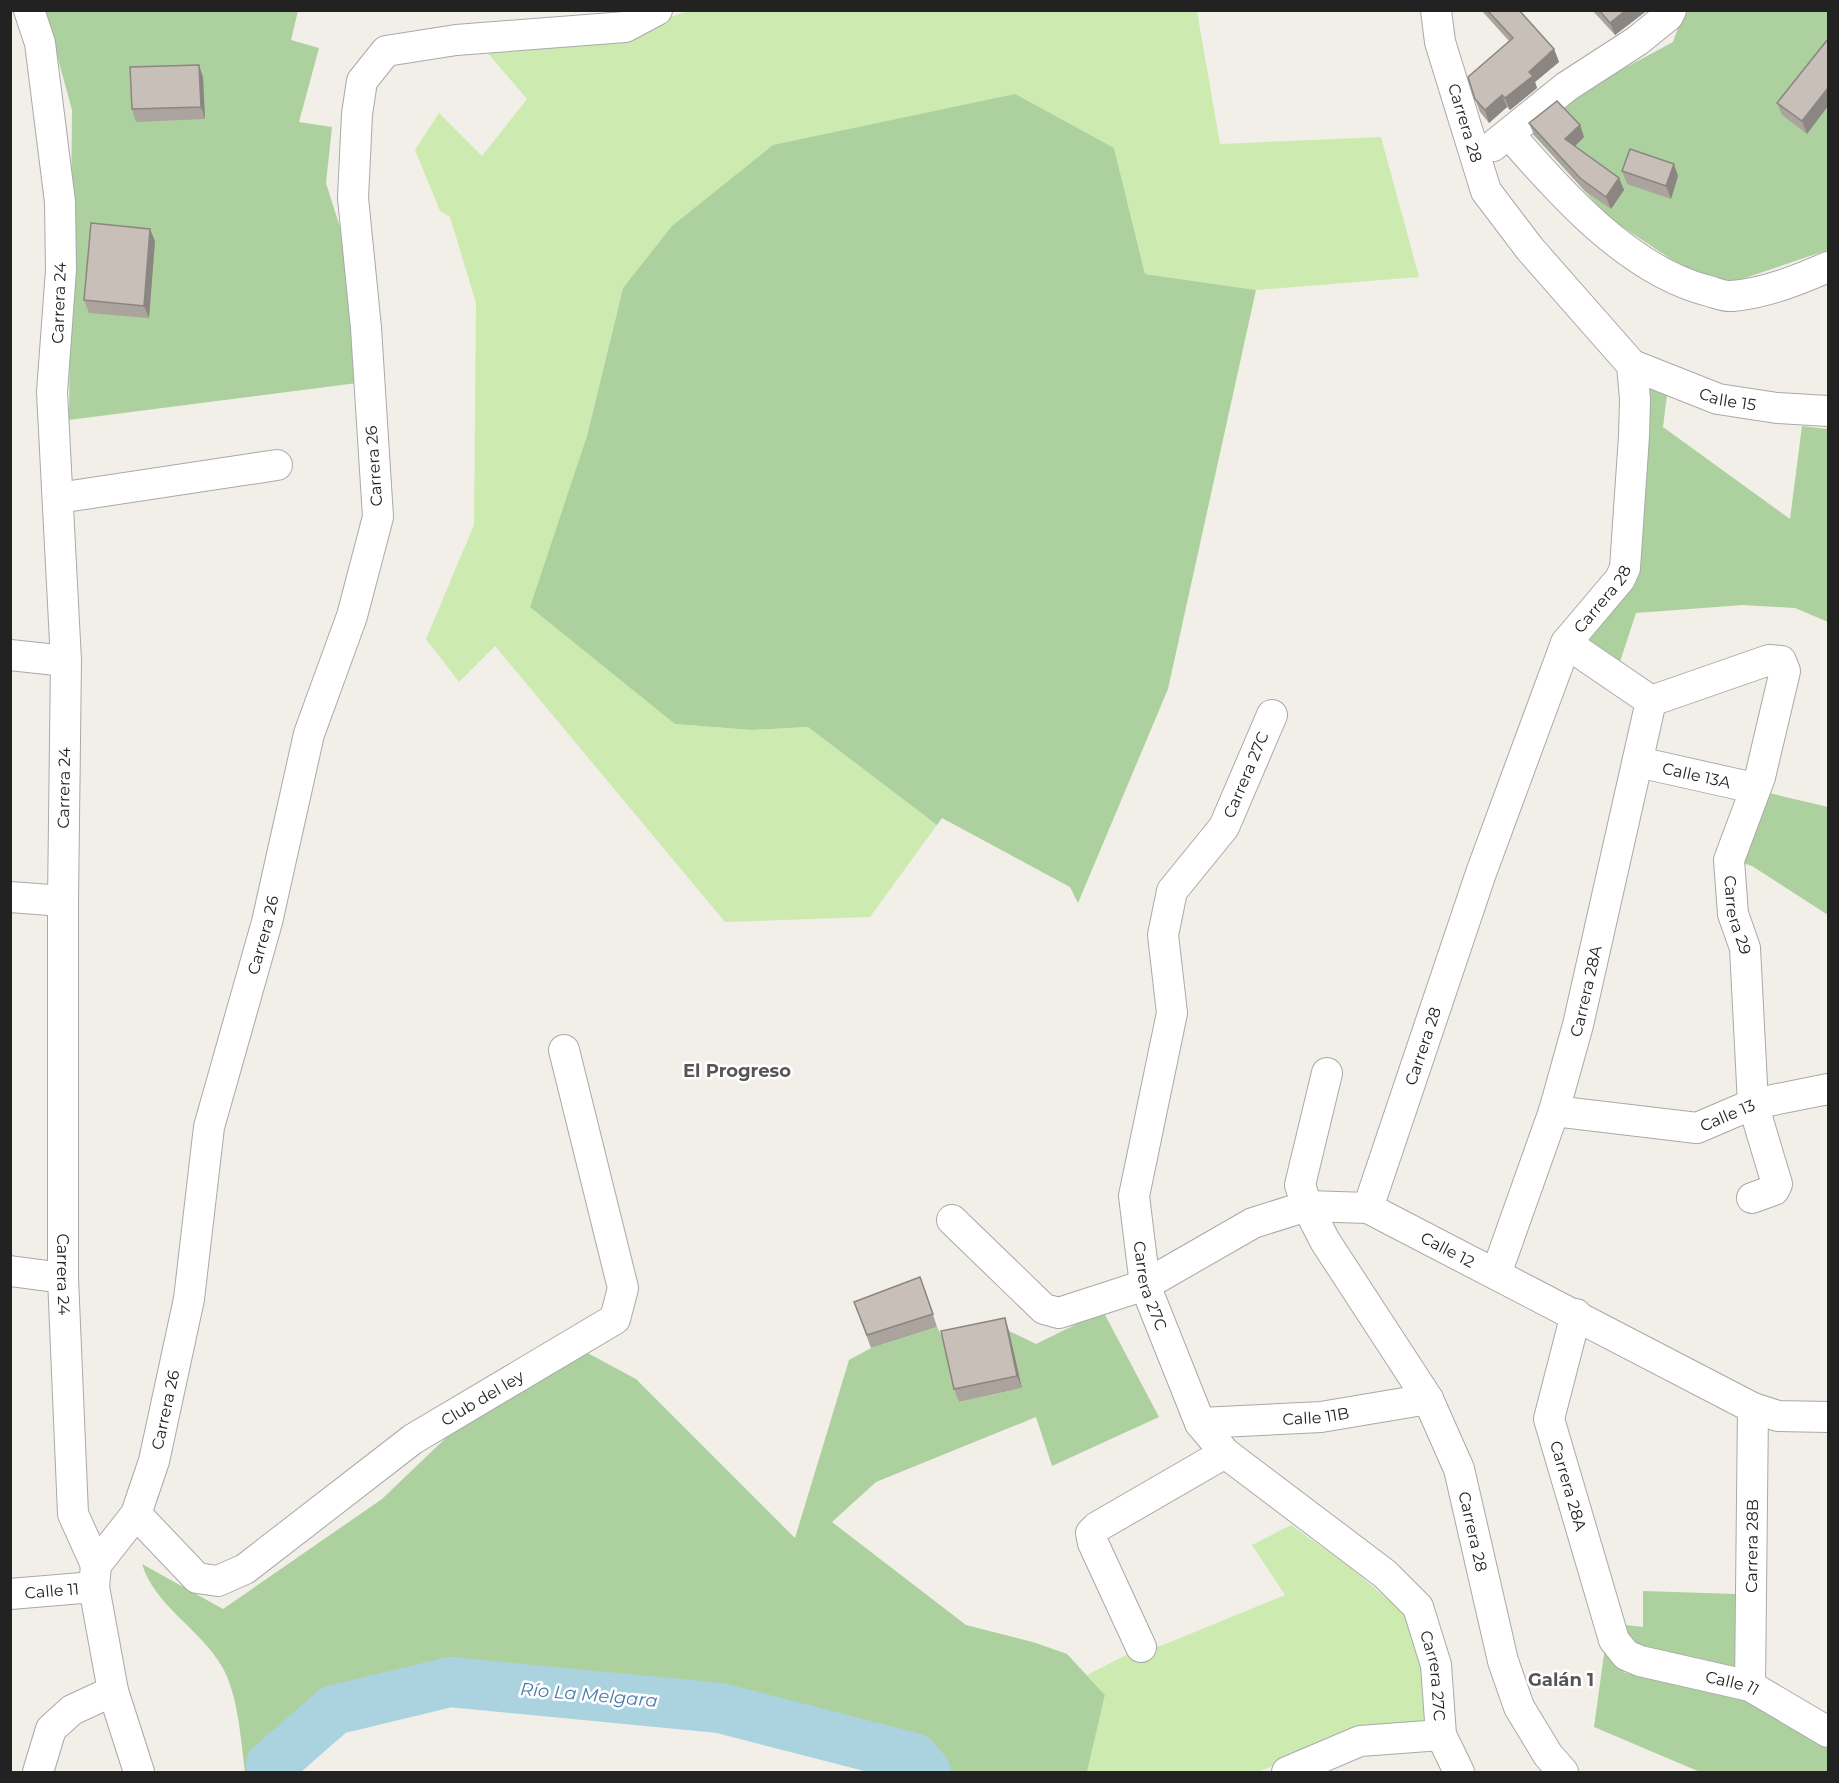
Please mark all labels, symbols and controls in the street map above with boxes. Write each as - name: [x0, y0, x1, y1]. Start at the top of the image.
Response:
- street label: Carrera 28: [1444, 81, 1486, 165]
- street label: Carrera 24: [48, 262, 70, 344]
- street label: Calle 15: [1696, 383, 1758, 414]
- street label: Carrera 26: [362, 425, 386, 507]
- street label: Carrera 28: [1569, 562, 1635, 637]
- street label: Carrera 27C: [1219, 729, 1273, 821]
- street label: Carrera 24: [54, 747, 74, 829]
- street label: Calle 13A: [1661, 758, 1733, 792]
- street label: Carrera 29: [1721, 875, 1755, 955]
- street label: Carrera 26: [243, 893, 282, 977]
- street label: Carrera 28A: [1566, 943, 1605, 1039]
- street label: Carrera 28: [1401, 1004, 1445, 1088]
- district label: El Progreso: [683, 1060, 791, 1082]
- street label: Calle 13: [1697, 1095, 1758, 1135]
- street label: Calle 12: [1418, 1228, 1478, 1271]
- street label: Carrera 24: [53, 1233, 74, 1316]
- street label: Carrera 27C: [1130, 1240, 1171, 1333]
- street label: Club del ley: [437, 1366, 527, 1430]
- street label: Carrera 26: [147, 1368, 183, 1451]
- street label: Calle 11B: [1282, 1403, 1350, 1428]
- street label: Carrera 28A: [1546, 1438, 1591, 1534]
- street label: Carrera 28: [1455, 1490, 1492, 1573]
- street label: Carrera 28B: [1742, 1499, 1762, 1593]
- street label: Calle 11: [24, 1579, 80, 1602]
- street label: Carrera 27C: [1416, 1628, 1449, 1722]
- street label: Calle 11: [1704, 1667, 1763, 1699]
- district label: Galán 1: [1528, 1669, 1594, 1691]
- water label: Río La Melgara: [519, 1678, 659, 1712]

